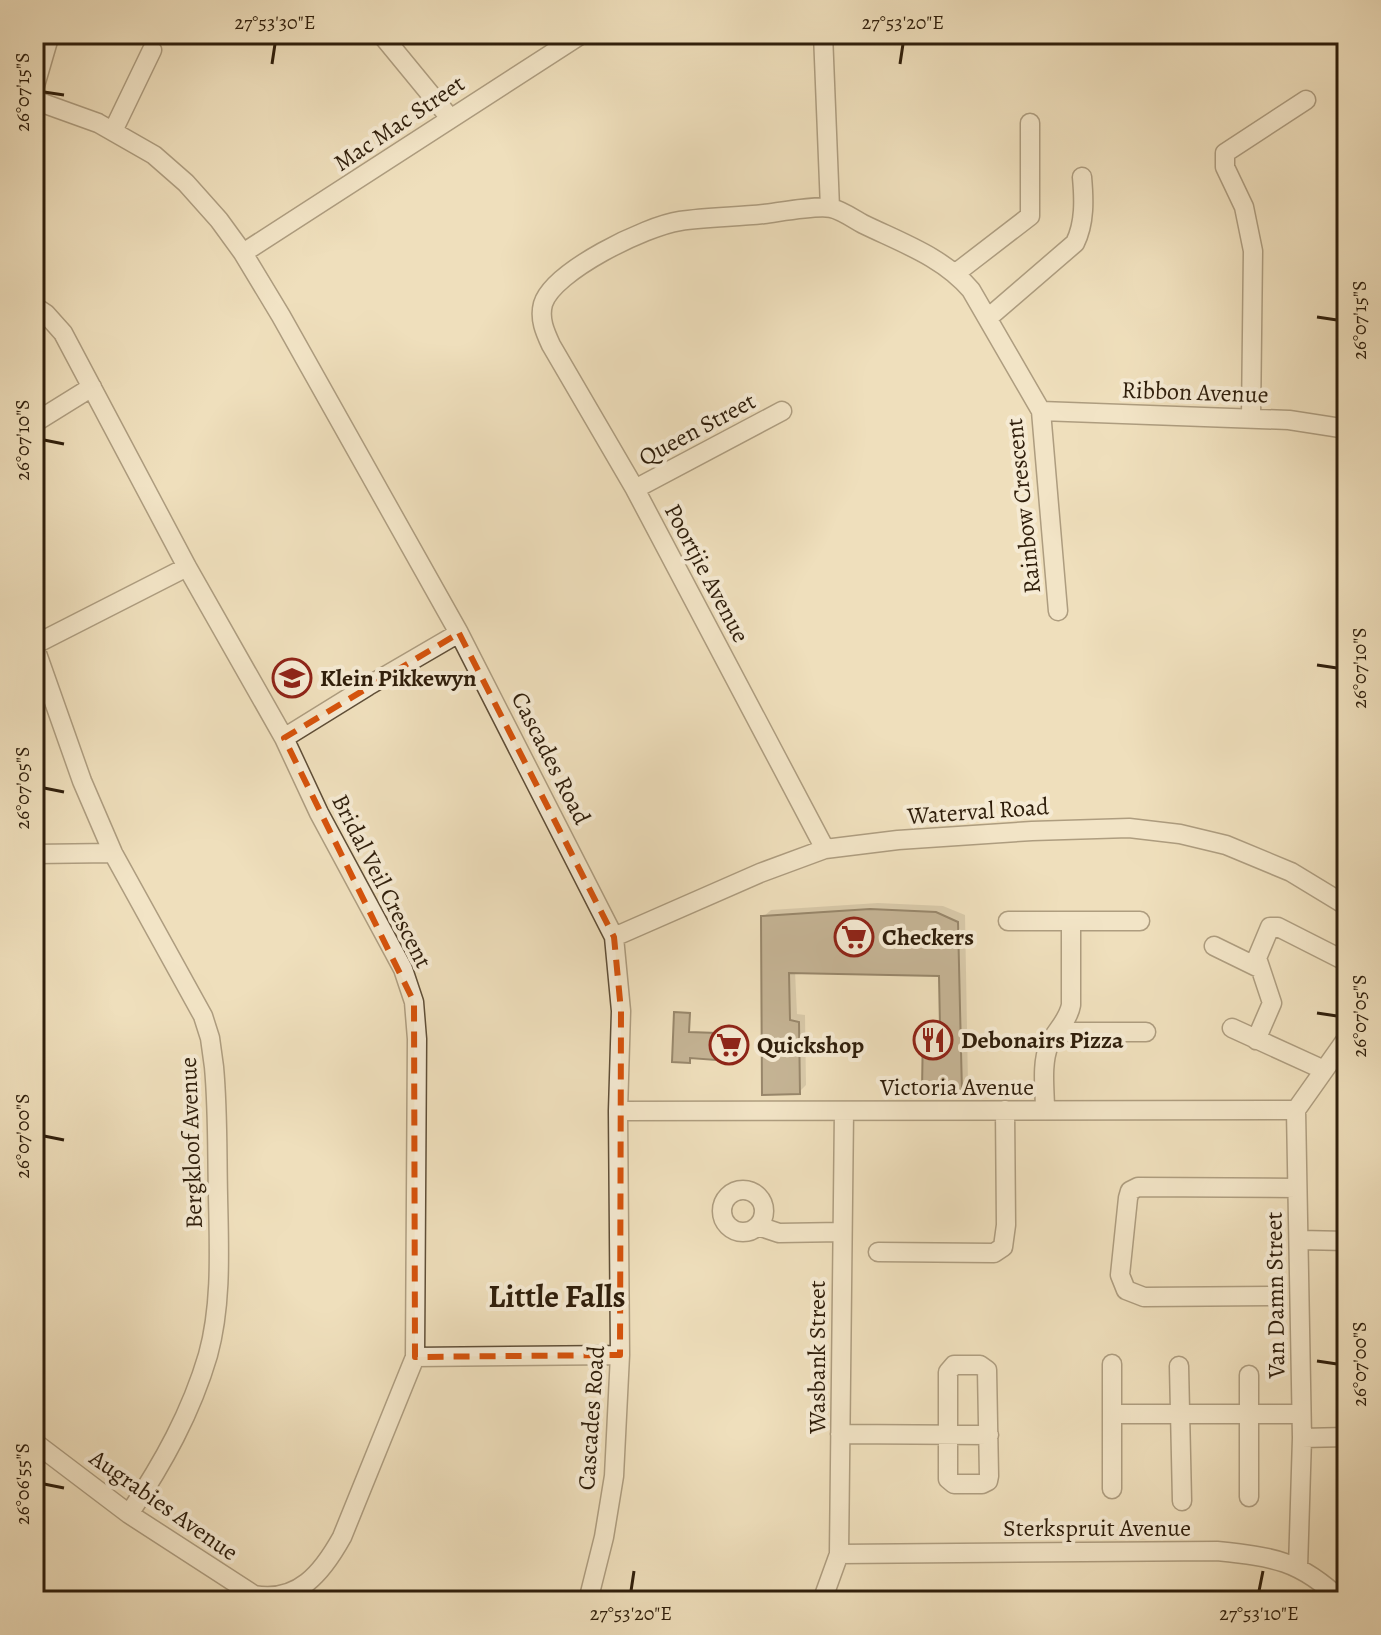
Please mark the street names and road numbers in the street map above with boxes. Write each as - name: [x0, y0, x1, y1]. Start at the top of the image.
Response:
- street label: Mac Mac Street: [327, 67, 471, 179]
- street label: Ribbon Avenue: [1121, 373, 1269, 411]
- street label: Queen Street: [633, 385, 761, 473]
- street label: Rainbow Crescent: [998, 417, 1048, 595]
- street label: Poortjie Avenue: [657, 498, 757, 648]
- street label: Cascades Road: [504, 686, 598, 830]
- street label: Bridal Veil Crescent: [324, 789, 440, 974]
- street label: Waterval Road: [905, 790, 1050, 832]
- street label: Bergkloof Avenue: [172, 1057, 210, 1229]
- street label: Victoria Avenue: [879, 1071, 1034, 1103]
- street label: Van Damn Street: [1258, 1211, 1292, 1380]
- street label: Wasbank Street: [801, 1280, 833, 1435]
- street label: Cascades Road: [570, 1344, 612, 1491]
- street label: Augrabies Avenue: [83, 1441, 245, 1568]
- street label: Sterkspruit Avenue: [1003, 1512, 1191, 1544]

